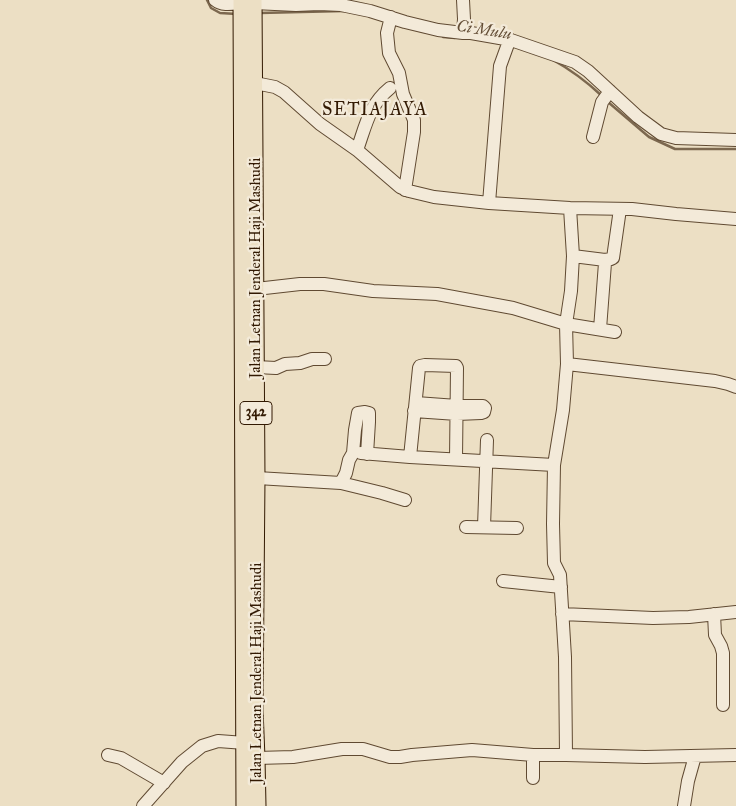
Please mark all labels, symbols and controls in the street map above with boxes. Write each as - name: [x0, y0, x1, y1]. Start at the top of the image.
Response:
- water label: Ci Mulu: [455, 17, 513, 45]
- district label: SETIAJAYA: [321, 100, 429, 122]
- street label: Jalan Letnan Jenderal Haji Mashudi: [247, 158, 265, 378]
- road number: 342: [240, 402, 272, 424]
- street label: Jalan Letnan Jenderal Haji Mashudi: [248, 563, 266, 783]

